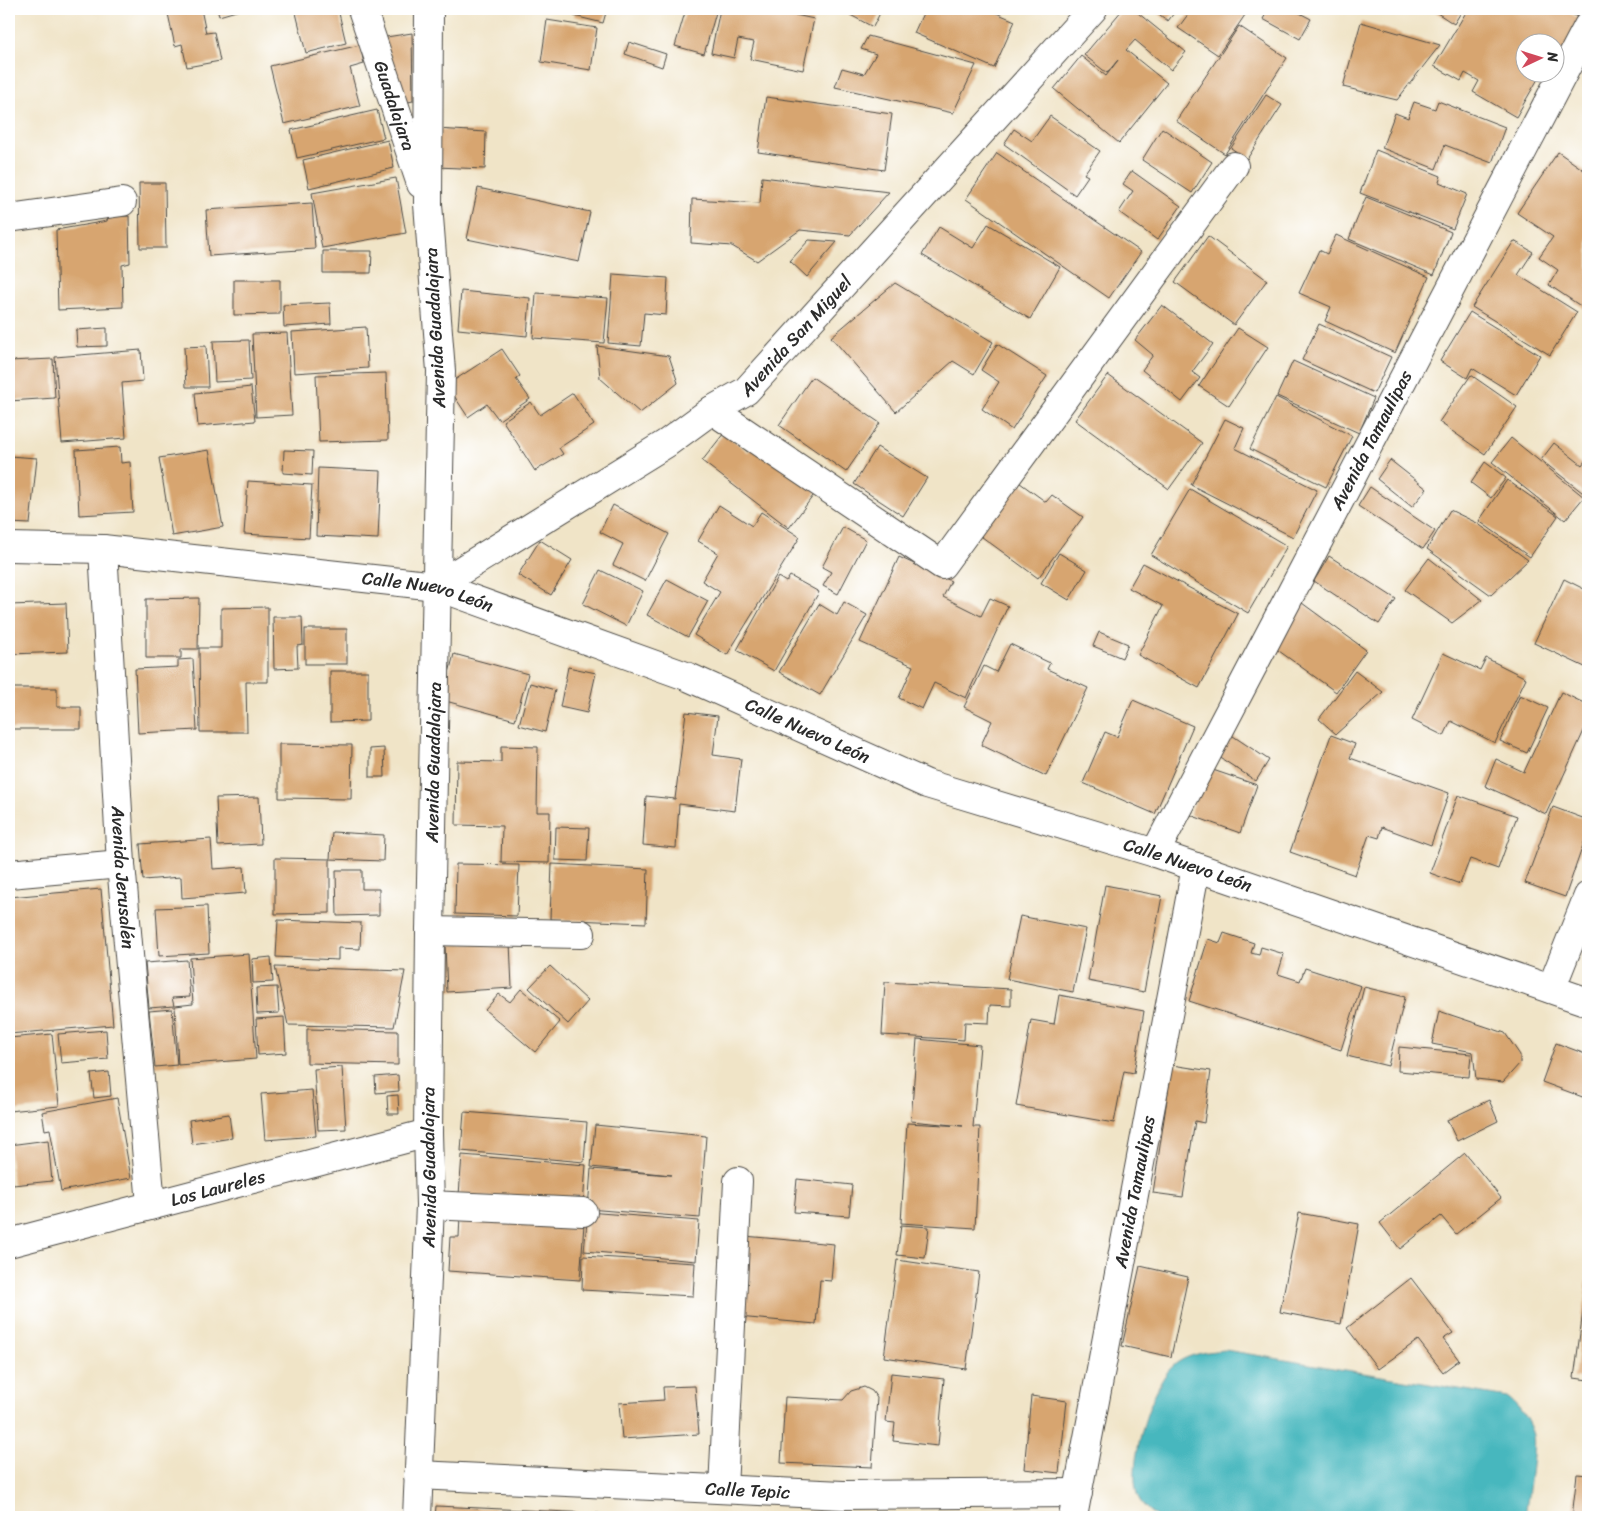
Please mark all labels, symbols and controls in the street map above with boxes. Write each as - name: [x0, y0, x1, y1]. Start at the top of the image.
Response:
- north arrow: [1514, 32, 1564, 82]
- text: N: [1540, 50, 1565, 63]
- street label: Guadalajara: [365, 56, 425, 155]
- street label: Avenida Guadalajara: [415, 247, 455, 410]
- street label: Avenida San Miguel: [731, 267, 861, 405]
- street label: Avenida Tamaulipas: [1321, 364, 1421, 517]
- street label: Calle Nuevo León: [361, 562, 498, 621]
- street label: Avenida Guadalajara: [416, 682, 451, 844]
- street label: Calle Nuevo León: [740, 688, 876, 773]
- street label: Avenida Jerusalén: [102, 804, 144, 951]
- street label: Calle Nuevo León: [1120, 828, 1257, 901]
- street label: Avenida Guadalajara: [412, 1087, 446, 1249]
- street label: Avenida Tamaulipas: [1104, 1112, 1165, 1272]
- street label: Los Laureles: [167, 1160, 270, 1216]
- street label: Calle Tepic: [705, 1473, 791, 1508]

